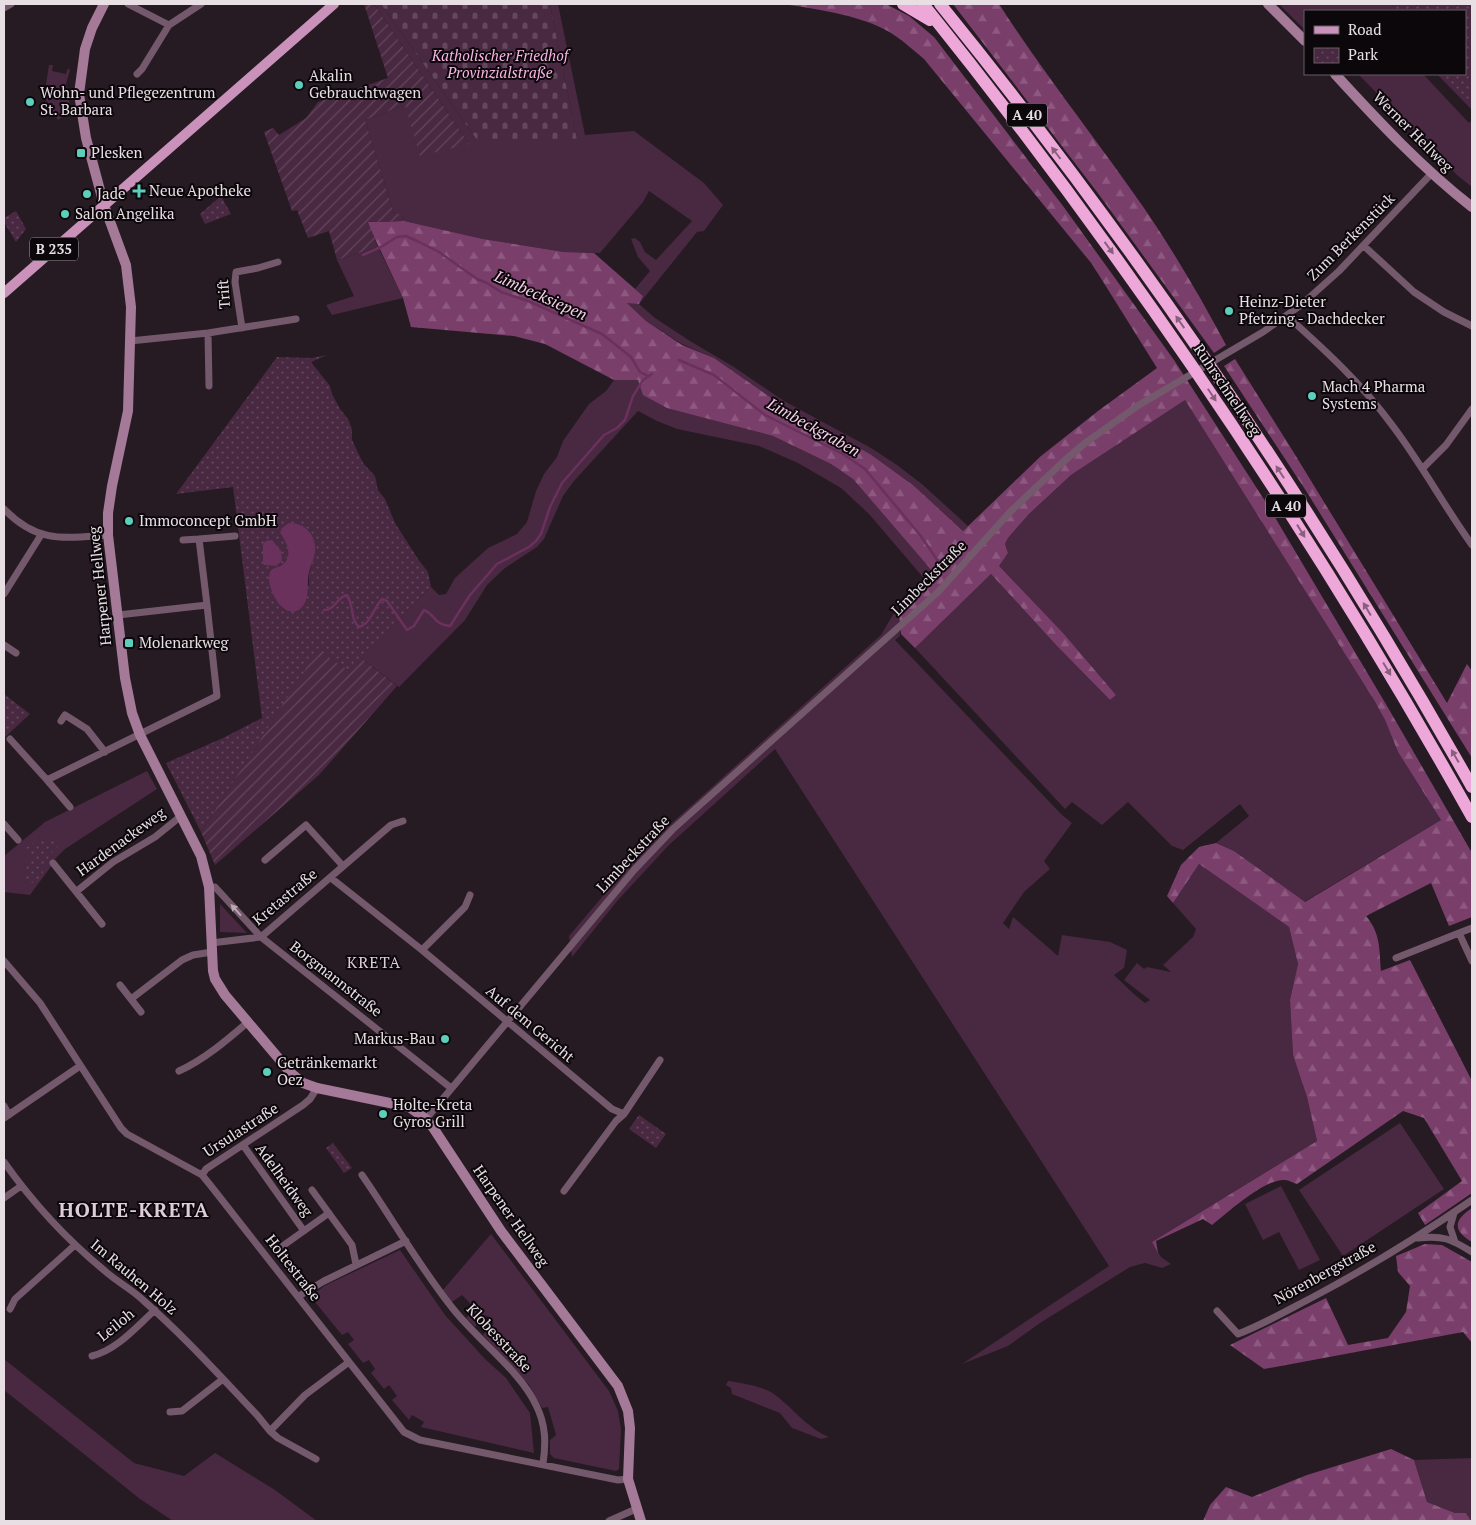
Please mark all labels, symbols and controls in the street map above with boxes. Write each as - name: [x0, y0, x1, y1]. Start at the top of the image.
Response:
- legend: [1304, 10, 1466, 75]
- text: Road: [1348, 19, 1381, 39]
- text: Park: [1348, 44, 1378, 64]
- park label: Katholischer Friedhof Provinzialstraße: [431, 45, 571, 82]
- place label: Akalin Gebrauchtwagen: [309, 65, 421, 102]
- marker: Akalin Gebrauchtwagen: [293, 79, 305, 91]
- place label: Wohn- und Pflegezentrum St. Barbara: [40, 82, 215, 119]
- street label: Werner Hellweg: [1369, 87, 1459, 177]
- marker: Wohn- und Pflegezentrum St. Barbara: [24, 96, 36, 108]
- road number: A 40: [1007, 104, 1047, 126]
- place label: Plesken: [91, 142, 143, 162]
- marker: Plesken: [75, 147, 87, 159]
- one-way arrow: [1051, 147, 1062, 160]
- place label: Neue Apotheke: [149, 180, 251, 200]
- place label: Jade: [97, 183, 126, 203]
- marker: Neue Apotheke: [133, 185, 145, 197]
- marker: Jade: [81, 188, 93, 200]
- street label: Zum Berkenstück: [1302, 188, 1399, 284]
- place label: Salon Angelika: [75, 203, 175, 223]
- marker: Salon Angelika: [59, 208, 71, 220]
- road number: B 235: [30, 238, 78, 260]
- one-way arrow: [1104, 241, 1114, 255]
- water label: Limbecksiepen: [490, 264, 591, 325]
- street label: Trift: [212, 278, 234, 310]
- place label: Heinz-Dieter Pfetzing - Dachdecker: [1239, 291, 1385, 328]
- marker: Heinz-Dieter Pfetzing - Dachdecker: [1223, 305, 1235, 317]
- one-way arrow: [1175, 316, 1185, 329]
- street label: Ruhrschnellweg: [1190, 340, 1267, 440]
- place label: Mach 4 Pharma Systems: [1322, 376, 1426, 413]
- one-way arrow: [1207, 389, 1217, 402]
- marker: Mach 4 Pharma Systems: [1306, 390, 1318, 402]
- water label: Limbeckgraben: [763, 392, 864, 462]
- one-way arrow: [1275, 465, 1285, 478]
- road number: A 40: [1266, 494, 1306, 518]
- place label: Immoconcept GmbH: [139, 510, 277, 530]
- marker: Immoconcept GmbH: [123, 515, 135, 527]
- street label: Harpener Hellweg: [83, 524, 115, 647]
- one-way arrow: [1297, 524, 1306, 538]
- street label: Limbeckstraße: [886, 535, 970, 619]
- one-way arrow: [1363, 603, 1372, 616]
- place label: Molenarkweg: [139, 632, 230, 652]
- marker: Molenarkweg: [123, 637, 135, 649]
- one-way arrow: [1382, 663, 1391, 676]
- one-way arrow: [1450, 750, 1459, 763]
- street label: Hardenackeweg: [72, 802, 170, 880]
- street label: Limbeckstraße: [591, 810, 673, 896]
- street label: Kretastraße: [248, 863, 321, 929]
- one-way arrow: [230, 904, 242, 916]
- street label: Borgmannstraße: [286, 936, 387, 1021]
- district label: KRETA: [347, 951, 401, 973]
- street label: Auf dem Gericht: [482, 980, 579, 1066]
- place label: Markus-Bau: [354, 1028, 435, 1048]
- marker: Markus-Bau: [439, 1033, 451, 1045]
- place label: Getränkemarkt Oez: [277, 1052, 378, 1089]
- marker: Getränkemarkt Oez: [261, 1066, 273, 1078]
- place label: Holte-Kreta Gyros Grill: [393, 1094, 473, 1131]
- street label: Ursulastraße: [199, 1097, 282, 1161]
- marker: Holte-Kreta Gyros Grill: [377, 1108, 389, 1120]
- street label: Adelheidweg: [251, 1139, 319, 1221]
- street label: Harpener Hellweg: [469, 1161, 555, 1271]
- district label: HOLTE-KRETA: [58, 1196, 210, 1223]
- street label: Holtestraße: [261, 1230, 326, 1305]
- street label: Im Rauhen Holz: [87, 1234, 182, 1318]
- street label: Nörenbergstraße: [1270, 1236, 1379, 1308]
- street label: Klobesstraße: [463, 1299, 537, 1376]
- street label: Leiloh: [93, 1303, 138, 1345]

